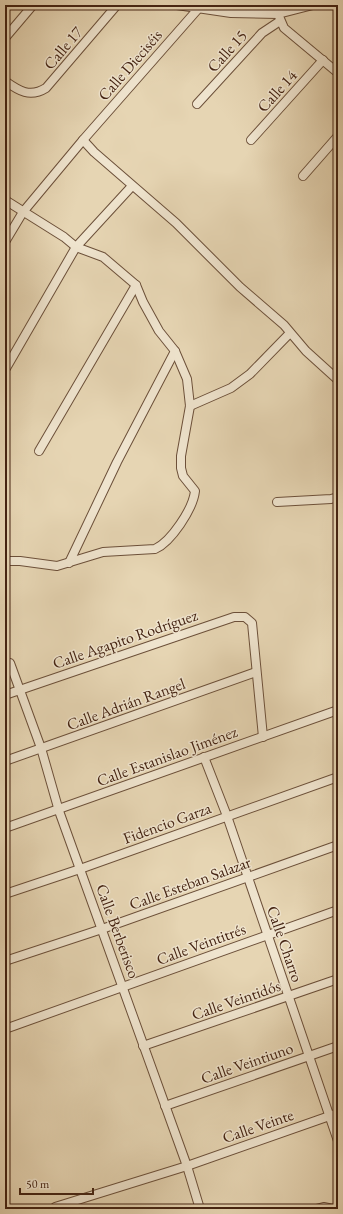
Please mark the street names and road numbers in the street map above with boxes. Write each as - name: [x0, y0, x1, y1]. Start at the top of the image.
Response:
- street label: Calle 17: [39, 22, 87, 74]
- street label: Calle Dieciséis: [93, 25, 167, 105]
- street label: Calle 15: [202, 25, 252, 77]
- street label: Calle 14: [252, 65, 302, 117]
- street label: Calle Agapito Rodríguez: [50, 604, 200, 674]
- street label: Calle Adrián Rangel: [64, 673, 188, 735]
- street label: Calle Estanislao Jiménez: [94, 721, 240, 791]
- street label: Fidencio Garza: [120, 797, 215, 849]
- street label: Calle Esteban Salazar: [126, 851, 254, 915]
- street label: Calle Berberisco: [91, 881, 145, 981]
- street label: Calle Charro: [262, 903, 308, 985]
- street label: Calle Veintitrés: [154, 918, 248, 970]
- street label: Calle Veintidós: [189, 975, 283, 1025]
- street label: Calle Veintiuno: [198, 1037, 296, 1089]
- street label: Calle Veinte: [220, 1104, 296, 1148]

